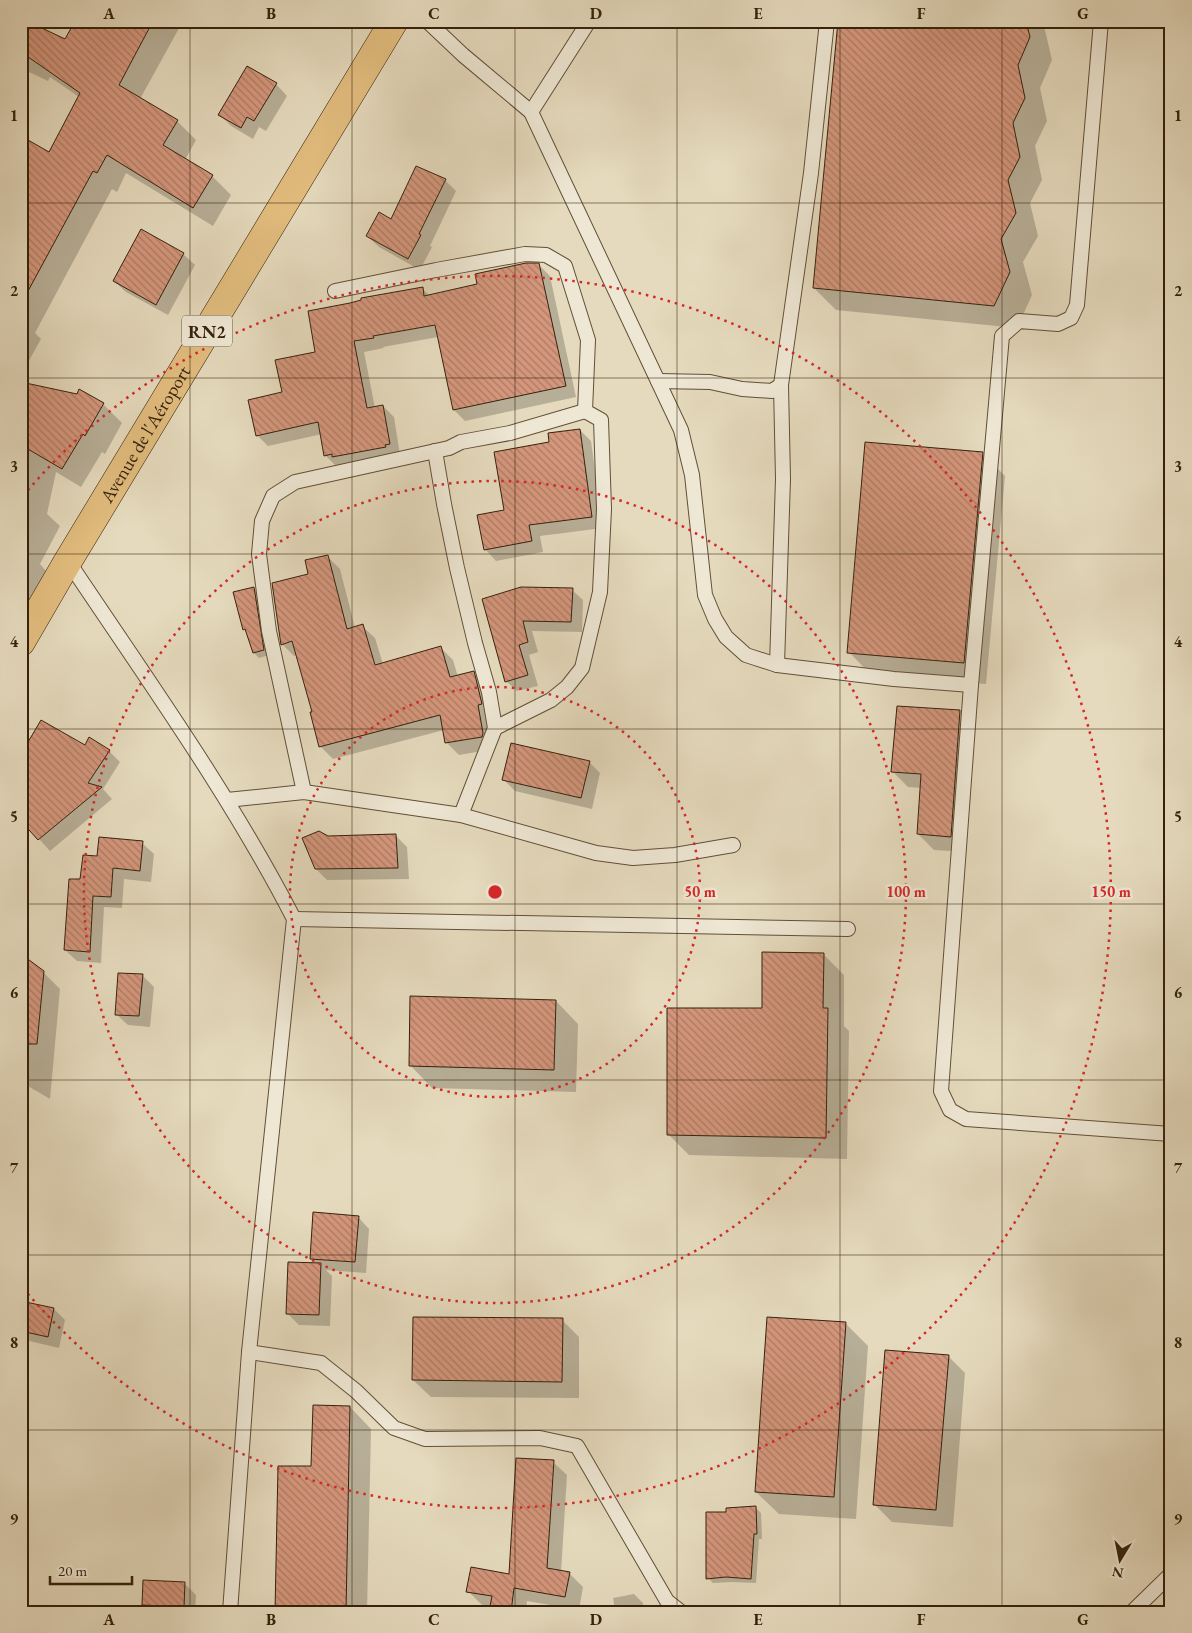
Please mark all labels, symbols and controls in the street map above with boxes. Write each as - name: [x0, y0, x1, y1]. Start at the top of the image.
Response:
- text: A: [102, 3, 115, 24]
- text: B: [266, 3, 276, 24]
- text: C: [428, 3, 440, 24]
- text: D: [590, 3, 602, 24]
- text: E: [753, 3, 763, 24]
- text: F: [917, 3, 926, 24]
- text: G: [1077, 3, 1089, 24]
- text: 1: [10, 105, 18, 126]
- text: 1: [1174, 105, 1182, 126]
- text: 2: [10, 280, 19, 301]
- text: 2: [1174, 280, 1183, 301]
- road number: RN2: [182, 316, 232, 346]
- street label: Avenue de l'Aéroport: [93, 361, 196, 508]
- text: 3: [10, 456, 18, 477]
- text: 3: [1174, 456, 1182, 477]
- text: 4: [10, 631, 19, 652]
- text: 4: [1174, 631, 1183, 652]
- text: 5: [10, 806, 18, 827]
- text: 5: [1174, 806, 1182, 827]
- text: 50 m: [684, 882, 716, 901]
- text: 100 m: [886, 882, 926, 901]
- text: 150 m: [1091, 882, 1131, 901]
- centre of rings: [486, 883, 504, 901]
- text: 6: [10, 982, 19, 1003]
- text: 6: [1174, 982, 1183, 1003]
- text: 7: [10, 1157, 19, 1178]
- text: 7: [1174, 1157, 1183, 1178]
- text: 8: [10, 1332, 18, 1353]
- text: 8: [1174, 1332, 1182, 1353]
- text: 9: [10, 1508, 19, 1529]
- text: 9: [1174, 1508, 1183, 1529]
- north arrow: [1094, 1536, 1144, 1586]
- scale bar: [50, 1553, 132, 1585]
- text: 20 m: [58, 1561, 87, 1580]
- text: N: [1110, 1563, 1125, 1583]
- text: A: [102, 1609, 115, 1630]
- text: B: [266, 1609, 276, 1630]
- text: C: [428, 1609, 440, 1630]
- text: D: [590, 1609, 602, 1630]
- text: E: [753, 1609, 763, 1630]
- text: F: [917, 1609, 926, 1630]
- text: G: [1077, 1609, 1089, 1630]

